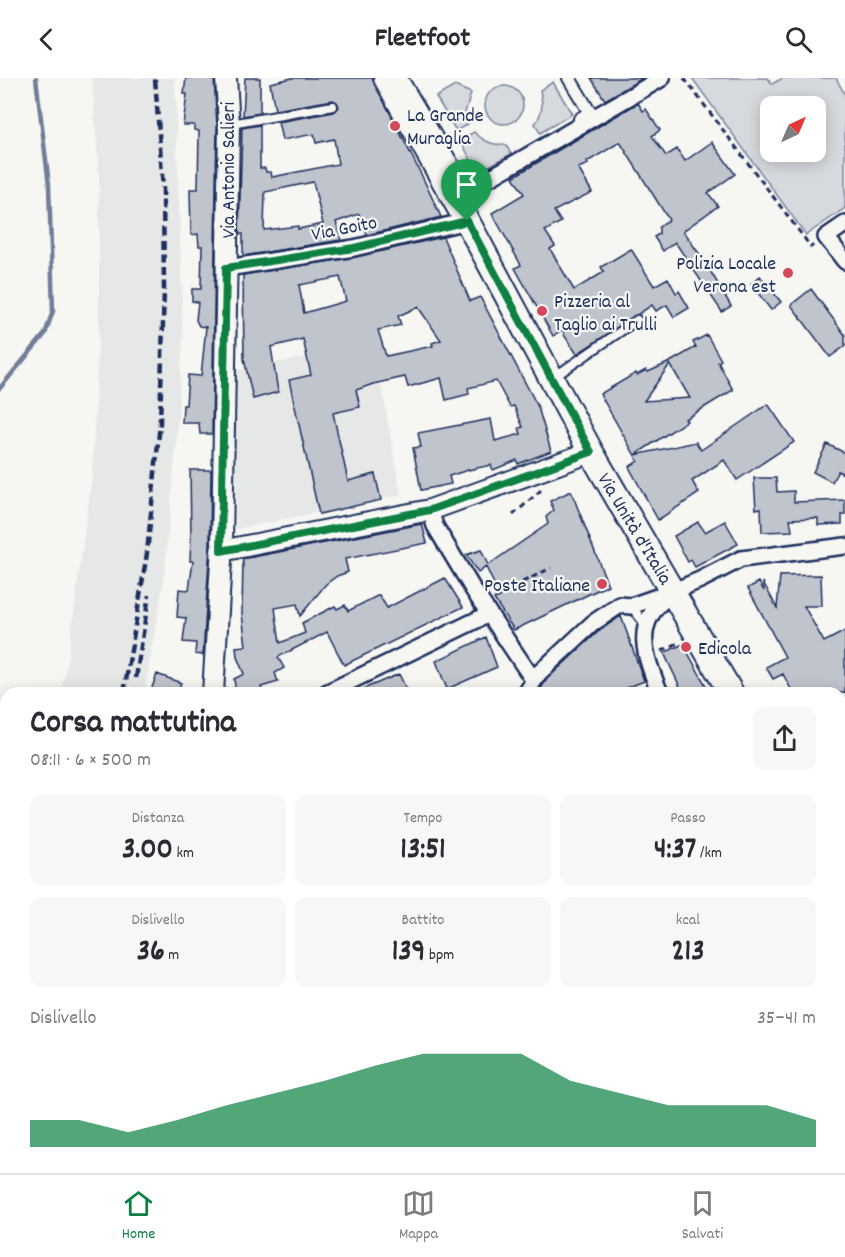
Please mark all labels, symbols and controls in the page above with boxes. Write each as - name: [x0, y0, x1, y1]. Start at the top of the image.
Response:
- text: Fleetfoot: [375, 20, 470, 59]
- icon: back: [30, 23, 63, 56]
- icon: search: [782, 23, 815, 56]
- north arrow: [760, 96, 826, 162]
- map controls: [760, 96, 826, 162]
- street label: Via Antonio Salieri: [216, 101, 244, 238]
- place label: La Grande Muraglia: [407, 103, 484, 154]
- marker: La Grande Muraglia: [388, 119, 402, 133]
- pin: [441, 159, 492, 221]
- icon: arrive: [450, 168, 483, 201]
- street label: Via Goito: [309, 210, 380, 250]
- place label: Polizia Locale Verona est: [676, 251, 776, 302]
- marker: Polizia Locale Verona est: [781, 266, 795, 280]
- place label: Pizzeria al Taglio ai Trulli: [554, 289, 657, 340]
- marker: Pizzeria al Taglio ai Trulli: [535, 304, 549, 318]
- street label: Via Unità d'Italia: [589, 468, 678, 591]
- place label: Poste Italiane: [484, 573, 590, 601]
- marker: Poste Italiane: [595, 577, 609, 591]
- place label: Edicola: [698, 636, 752, 664]
- marker: Edicola: [679, 640, 693, 654]
- text: Corsa mattutina: [30, 701, 236, 748]
- button: share: [753, 707, 816, 770]
- text: 08:11 · 6 × 500 m: [30, 747, 151, 775]
- text: Distanza: [132, 807, 184, 830]
- text: Tempo: [404, 807, 442, 830]
- text: Passo: [670, 807, 706, 830]
- text: 3.00: [122, 830, 173, 873]
- text: 13:51: [400, 830, 446, 873]
- text: 4:37: [654, 830, 696, 873]
- text: km: [173, 842, 194, 865]
- text: /km: [696, 842, 722, 865]
- text: Dislivello: [131, 909, 185, 932]
- text: Battito: [402, 909, 444, 932]
- text: kcal: [676, 909, 700, 932]
- text: 36: [137, 932, 165, 975]
- text: 139: [392, 932, 425, 975]
- text: 213: [672, 932, 705, 975]
- text: m: [165, 944, 179, 967]
- text: bpm: [425, 944, 454, 967]
- text: Dislivello: [30, 1005, 96, 1033]
- text: 35–41 m: [757, 1005, 816, 1033]
- tab: Home: [122, 1187, 155, 1246]
- tab: Mappa: [399, 1187, 438, 1246]
- tab: Salvati: [682, 1187, 723, 1246]

